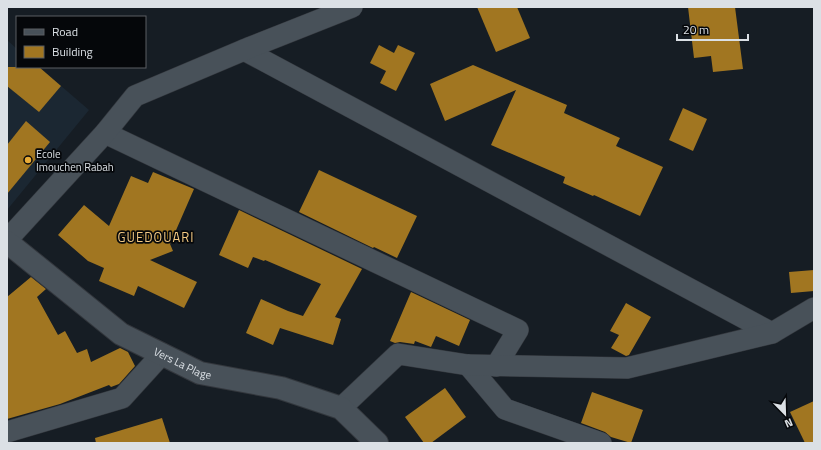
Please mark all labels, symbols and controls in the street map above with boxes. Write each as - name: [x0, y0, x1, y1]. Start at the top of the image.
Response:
- legend: [16, 16, 146, 68]
- scale bar: [677, 16, 748, 42]
- text: 20 m: [683, 20, 709, 39]
- text: Road: [52, 22, 78, 41]
- text: Building: [52, 42, 93, 61]
- place label: Ecole Imouchen Rabah: [36, 146, 114, 175]
- marker: Ecole Imouchen Rabah: [23, 155, 33, 165]
- district label: GUEDOUARI: [118, 227, 194, 247]
- street label: Vers La Plage: [151, 343, 213, 383]
- north arrow: [765, 394, 805, 434]
- text: N: [782, 414, 796, 432]

